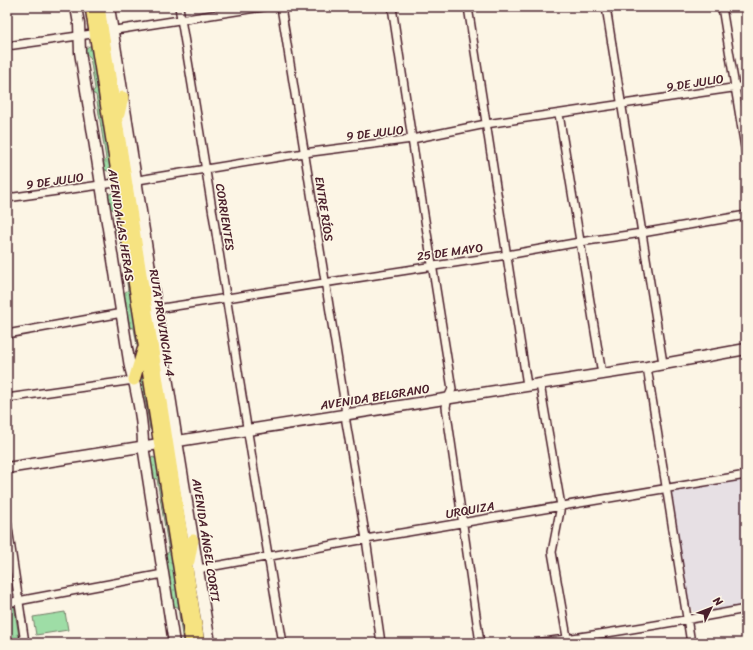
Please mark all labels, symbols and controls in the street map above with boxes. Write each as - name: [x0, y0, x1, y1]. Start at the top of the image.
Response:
- street label: 9 DE JULIO: [665, 68, 726, 98]
- street label: 9 DE JULIO: [345, 119, 405, 147]
- street label: 9 DE JULIO: [25, 166, 85, 196]
- street label: AVENIDA LAS HERAS: [101, 166, 141, 283]
- street label: ENTRE RÍOS: [308, 175, 340, 244]
- street label: CORRIENTES: [209, 182, 241, 253]
- street label: 25 DE MAYO: [415, 236, 485, 268]
- street label: RUTA PROVINCIAL 4: [143, 268, 181, 379]
- street label: AVENIDA BELGRANO: [318, 377, 432, 417]
- street label: AVENIDA ÁNGEL CORTI: [185, 476, 227, 604]
- street label: URQUIZA: [444, 495, 496, 525]
- north arrow: [691, 588, 731, 628]
- text: N: [708, 592, 728, 611]

